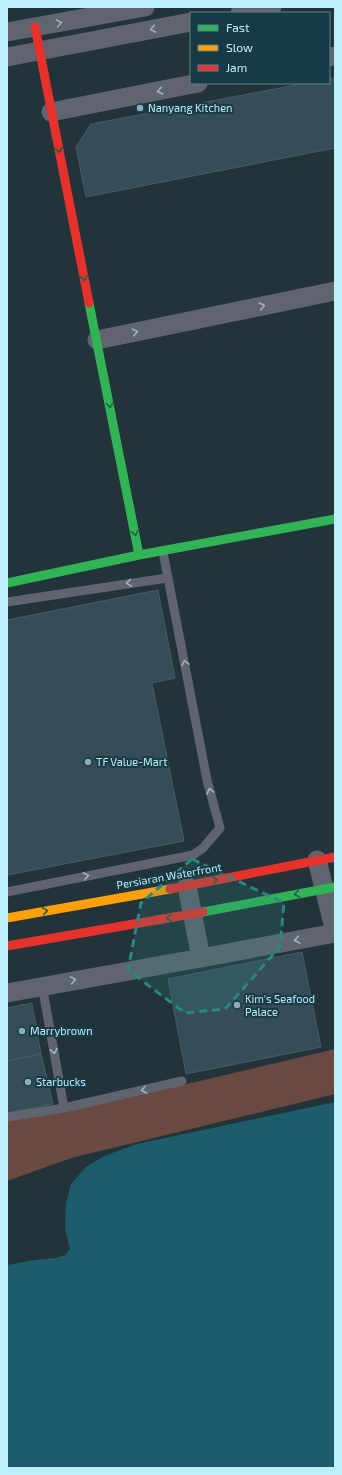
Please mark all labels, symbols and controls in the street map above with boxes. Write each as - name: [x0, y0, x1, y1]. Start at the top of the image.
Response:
- legend: [190, 12, 330, 84]
- one-way arrow: [56, 19, 62, 28]
- text: Fast: [226, 20, 250, 34]
- one-way arrow: [150, 25, 156, 33]
- text: Slow: [226, 40, 253, 54]
- text: Jam: [226, 60, 247, 74]
- one-way arrow: [157, 86, 163, 94]
- place label: Nanyang Kitchen: [148, 101, 232, 114]
- marker: Nanyang Kitchen: [135, 103, 145, 113]
- one-way arrow: [54, 147, 62, 154]
- one-way arrow: [80, 275, 88, 281]
- one-way arrow: [259, 302, 265, 310]
- one-way arrow: [132, 328, 138, 337]
- one-way arrow: [105, 402, 113, 409]
- one-way arrow: [130, 530, 138, 536]
- one-way arrow: [126, 578, 132, 587]
- one-way arrow: [182, 660, 190, 666]
- place label: TF Value-Mart: [96, 755, 167, 768]
- marker: TF Value-Mart: [83, 757, 93, 767]
- one-way arrow: [206, 787, 215, 794]
- street label: Persiaran Waterfront: [115, 860, 222, 891]
- one-way arrow: [83, 872, 90, 880]
- one-way arrow: [211, 877, 218, 885]
- one-way arrow: [294, 889, 300, 898]
- one-way arrow: [42, 907, 48, 916]
- one-way arrow: [166, 913, 172, 922]
- one-way arrow: [294, 935, 300, 944]
- one-way arrow: [70, 976, 76, 985]
- place label: Kim's Seafood Palace: [245, 992, 315, 1018]
- marker: Kim's Seafood Palace: [232, 1000, 242, 1010]
- place label: Marrybrown: [30, 1024, 93, 1037]
- marker: Marrybrown: [17, 1026, 27, 1036]
- one-way arrow: [49, 1048, 58, 1054]
- place label: Starbucks: [36, 1075, 86, 1088]
- marker: Starbucks: [23, 1077, 33, 1087]
- one-way arrow: [141, 1085, 147, 1093]

